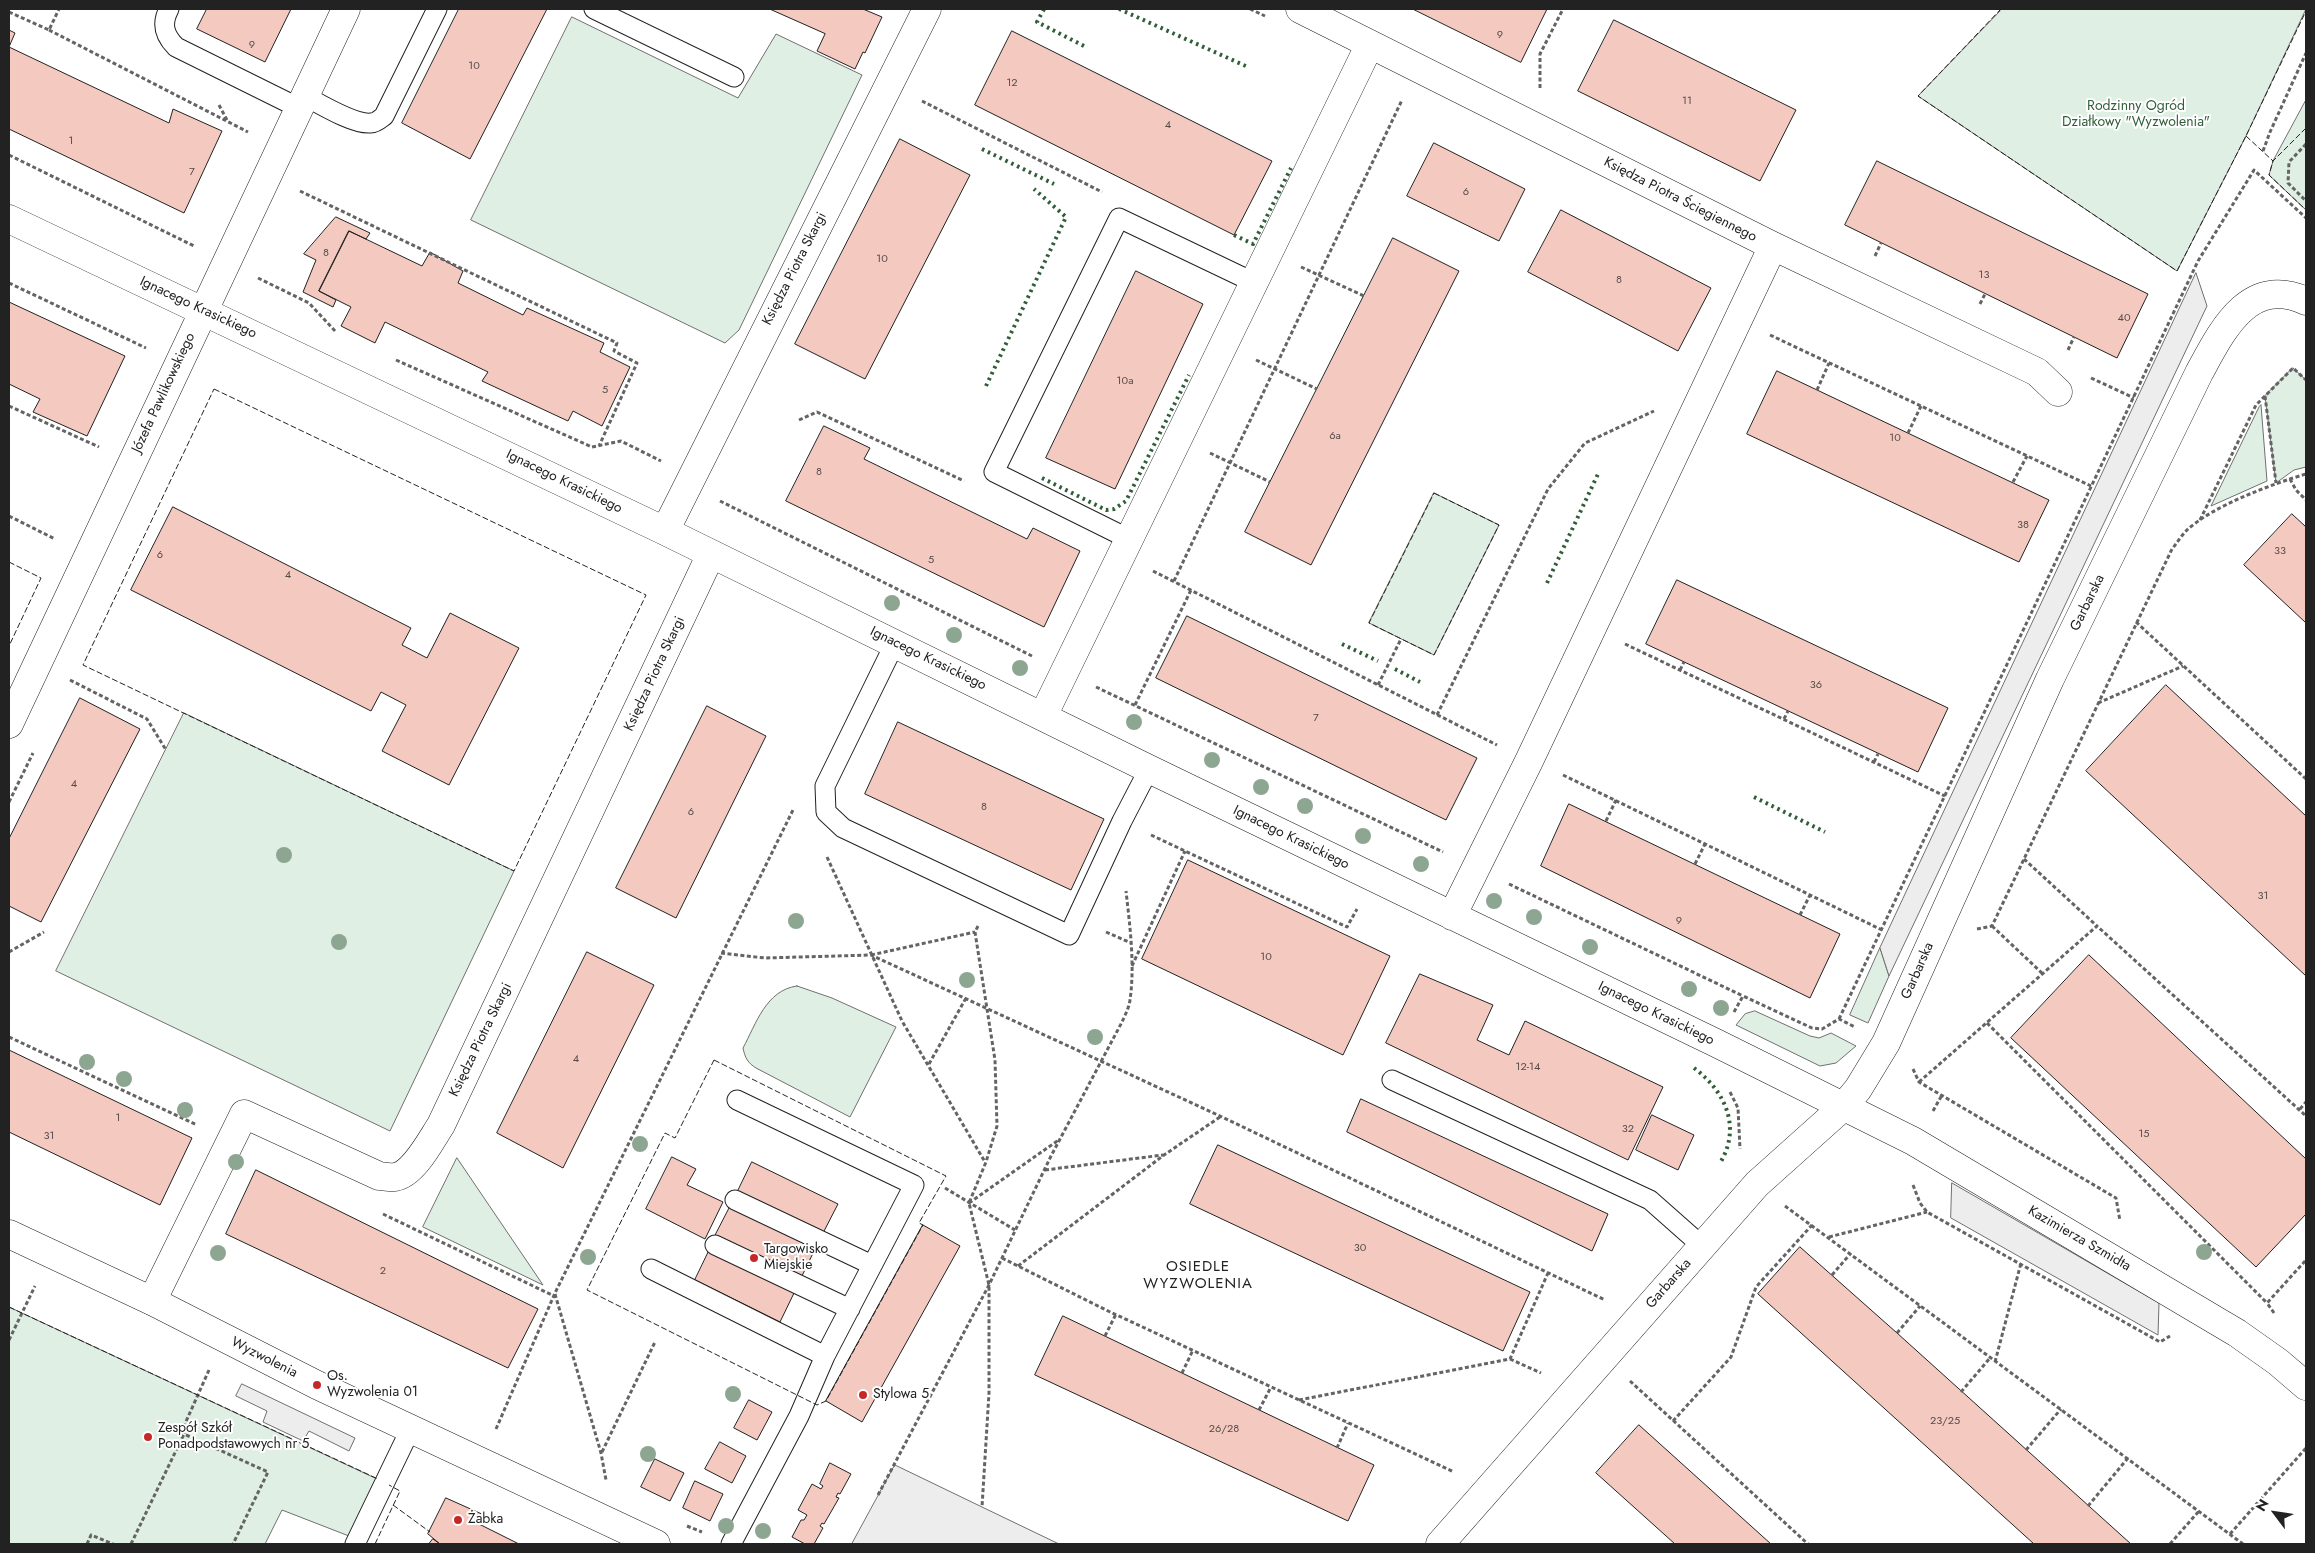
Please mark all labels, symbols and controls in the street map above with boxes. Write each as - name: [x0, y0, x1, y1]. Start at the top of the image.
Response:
- house number: 9: [1497, 28, 1503, 42]
- house number: 9: [249, 38, 255, 52]
- house number: 10: [468, 59, 480, 73]
- house number: 12: [1006, 76, 1018, 90]
- house number: 11: [1682, 94, 1692, 108]
- park label: Rodzinny Ogród Działkowy "Wyzwolenia": [2062, 99, 2210, 132]
- house number: 4: [1165, 118, 1171, 132]
- house number: 1: [69, 134, 73, 148]
- street label: Księdza Piotra Ściegiennego: [1601, 154, 1759, 246]
- house number: 7: [189, 165, 195, 179]
- house number: 6: [1463, 185, 1469, 199]
- street label: Księdza Piotra Skargi: [759, 210, 831, 328]
- house number: 8: [323, 246, 329, 260]
- house number: 10: [876, 252, 888, 266]
- house number: 13: [1979, 268, 1989, 282]
- street label: Ignacego Krasickiego: [137, 273, 259, 343]
- house number: 8: [1616, 273, 1622, 287]
- house number: 40: [2117, 311, 2131, 325]
- street label: Józefa Pawlikowskiego: [129, 330, 199, 456]
- house number: 10a: [1117, 374, 1133, 388]
- house number: 5: [602, 383, 608, 397]
- house number: 6a: [1329, 429, 1341, 443]
- house number: 10: [1889, 431, 1901, 445]
- street label: Ignacego Krasickiego: [503, 447, 625, 517]
- house number: 8: [816, 465, 822, 479]
- house number: 38: [2017, 518, 2029, 532]
- house number: 33: [2274, 544, 2286, 558]
- house number: 6: [157, 548, 163, 562]
- house number: 5: [928, 553, 934, 567]
- house number: 4: [285, 568, 291, 582]
- street label: Garbarska: [2067, 572, 2109, 634]
- street label: Księdza Piotra Skargi: [621, 614, 689, 734]
- street label: Ignacego Krasickiego: [867, 624, 989, 694]
- house number: 36: [1810, 678, 1822, 692]
- house number: 7: [1313, 711, 1319, 725]
- house number: 4: [71, 777, 77, 791]
- house number: 8: [981, 800, 987, 814]
- street label: Ignacego Krasickiego: [1230, 803, 1352, 873]
- house number: 6: [688, 805, 694, 819]
- house number: 31: [2258, 889, 2268, 903]
- house number: 9: [1676, 914, 1682, 928]
- street label: Garbarska: [1898, 940, 1938, 1002]
- house number: 10: [1260, 950, 1272, 964]
- street label: Ignacego Krasickiego: [1595, 979, 1717, 1049]
- street label: Księdza Piotra Skargi: [446, 980, 516, 1100]
- house number: 4: [573, 1052, 579, 1066]
- house number: 12-14: [1516, 1060, 1540, 1074]
- house number: 1: [116, 1111, 120, 1125]
- house number: 32: [1622, 1122, 1634, 1136]
- house number: 15: [2138, 1127, 2150, 1141]
- house number: 31: [44, 1129, 54, 1143]
- street label: Kazimierza Szmidta: [2025, 1203, 2133, 1275]
- house number: 30: [1354, 1241, 1366, 1255]
- place label: Targowisko Miejskie: [764, 1242, 828, 1274]
- marker: Targowisko Miejskie: [748, 1252, 760, 1264]
- street label: Garbarska: [1643, 1256, 1695, 1312]
- district label: OSIEDLE WYZWOLENIA: [1142, 1258, 1254, 1293]
- house number: 2: [380, 1264, 386, 1278]
- street label: Wyzwolenia: [228, 1334, 300, 1382]
- place label: Os. Wyzwolenia 01: [327, 1369, 418, 1401]
- marker: Os. Wyzwolenia 01: [311, 1379, 323, 1391]
- place label: Stylowa 5: [873, 1387, 929, 1403]
- marker: Stylowa 5: [857, 1389, 869, 1401]
- house number: 23/25: [1930, 1414, 1960, 1428]
- place label: Zespół Szkół Ponadpodstawowych nr 5: [158, 1421, 309, 1454]
- house number: 26/28: [1209, 1422, 1239, 1436]
- marker: Zespół Szkół Ponadpodstawowych nr 5: [142, 1431, 154, 1443]
- north arrow: [2250, 1488, 2300, 1538]
- text: N: [2251, 1495, 2274, 1515]
- place label: Żabka: [468, 1512, 503, 1528]
- marker: Żabka: [452, 1514, 464, 1526]

